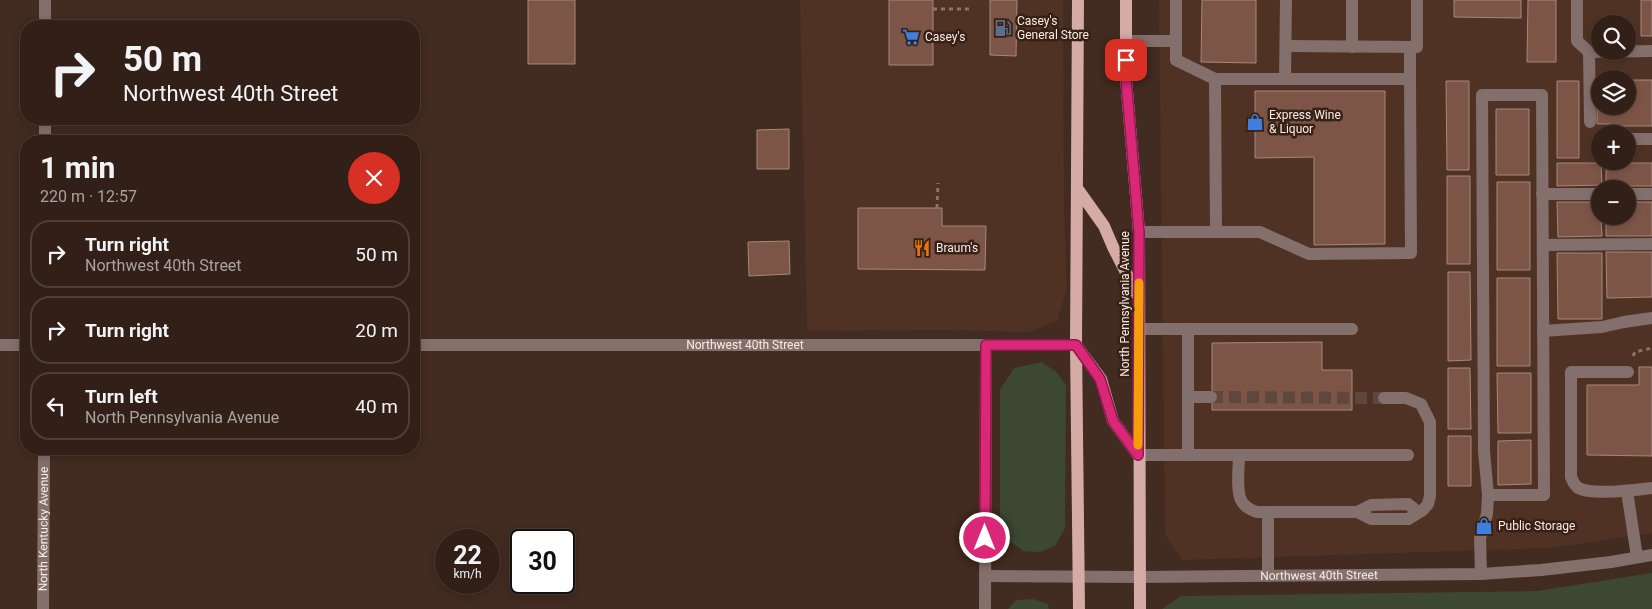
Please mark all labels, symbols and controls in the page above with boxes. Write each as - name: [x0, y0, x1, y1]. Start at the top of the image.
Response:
- place label: Casey's General Store: [1017, 14, 1089, 42]
- map controls: [1591, 15, 1636, 225]
- button: search: [1591, 15, 1636, 60]
- fuel station icon: Casey's General Store: [993, 18, 1013, 38]
- supermarket icon: Casey's: [901, 27, 921, 47]
- place label: Casey's: [925, 30, 965, 44]
- text: 50 m: [123, 39, 202, 80]
- pin: [1105, 39, 1147, 81]
- icon: right: [40, 40, 105, 105]
- icon: arrive: [1112, 46, 1140, 74]
- button: layers: [1591, 70, 1636, 115]
- text: Northwest 40th Street: [123, 81, 338, 106]
- place label: Express Wine & Liquor: [1269, 108, 1341, 136]
- shop icon: Express Wine & Liquor: [1245, 112, 1265, 132]
- button: +: [1591, 125, 1636, 170]
- text: 1 min: [40, 150, 115, 185]
- button: close: [348, 152, 400, 204]
- button: −: [1591, 180, 1636, 225]
- text: 220 m · 12:57: [40, 187, 137, 206]
- street label: North Pennsylvania Avenue: [1118, 231, 1132, 377]
- text: Turn right: [85, 233, 169, 256]
- restaurant icon: Braum's: [912, 238, 932, 258]
- icon: right: [42, 240, 70, 268]
- place label: Braum's: [936, 241, 978, 255]
- text: 50 m: [355, 243, 398, 266]
- text: Northwest 40th Street: [85, 256, 242, 275]
- icon: right: [42, 316, 70, 344]
- text: Turn right: [85, 319, 169, 342]
- text: 20 m: [355, 319, 398, 342]
- street label: Northwest 40th Street: [686, 338, 804, 352]
- text: Turn left: [85, 385, 158, 408]
- icon: left: [42, 392, 70, 420]
- text: 40 m: [355, 395, 398, 418]
- text: North Pennsylvania Avenue: [85, 408, 279, 427]
- street label: North Kentucky Avenue: [36, 467, 51, 591]
- position arrow: [958, 511, 1010, 563]
- shop icon: Public Storage: [1474, 516, 1494, 536]
- place label: Public Storage: [1498, 519, 1575, 533]
- speed limit sign: 30: [510, 529, 575, 594]
- text: 22: [453, 541, 482, 570]
- text: km/h: [453, 567, 482, 581]
- street label: Northwest 40th Street: [1260, 568, 1378, 583]

